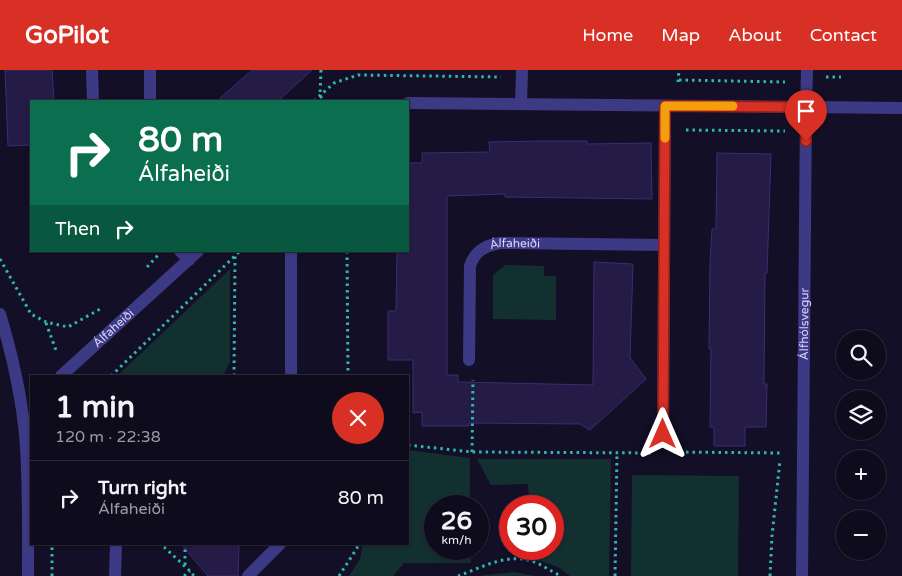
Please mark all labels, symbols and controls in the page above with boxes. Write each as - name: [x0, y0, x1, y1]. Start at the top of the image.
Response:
- text: GoPilot: [25, 21, 109, 50]
- text: Home: [582, 24, 633, 46]
- text: Map: [661, 24, 700, 46]
- text: About: [728, 24, 782, 46]
- text: Contact: [810, 24, 877, 46]
- pin: [785, 90, 827, 141]
- icon: arrive: [792, 97, 820, 125]
- text: 80 m: [138, 119, 223, 161]
- icon: right: [55, 120, 120, 185]
- text: Álfaheiði: [138, 161, 230, 187]
- icon: right: [110, 215, 138, 243]
- text: Then: [55, 218, 100, 240]
- street label: Álfaheiði: [488, 236, 540, 252]
- street label: Álfhólsvegur: [797, 287, 811, 360]
- street label: Álfaheiði: [90, 306, 137, 350]
- map controls: [836, 330, 886, 560]
- button: search: [836, 330, 886, 380]
- text: 1 min: [55, 389, 135, 426]
- button: layers: [836, 390, 886, 440]
- button: close: [332, 392, 384, 444]
- position arrow: [636, 407, 688, 459]
- text: 120 m · 22:38: [55, 427, 161, 447]
- button: +: [836, 450, 886, 500]
- text: Turn right: [98, 477, 186, 499]
- icon: right: [55, 484, 83, 512]
- text: 80 m: [338, 487, 384, 509]
- speed limit sign: 30: [499, 495, 564, 560]
- text: Álfaheiði: [98, 499, 165, 519]
- text: 26: [441, 506, 472, 536]
- button: −: [836, 510, 886, 560]
- text: km/h: [441, 533, 472, 547]

